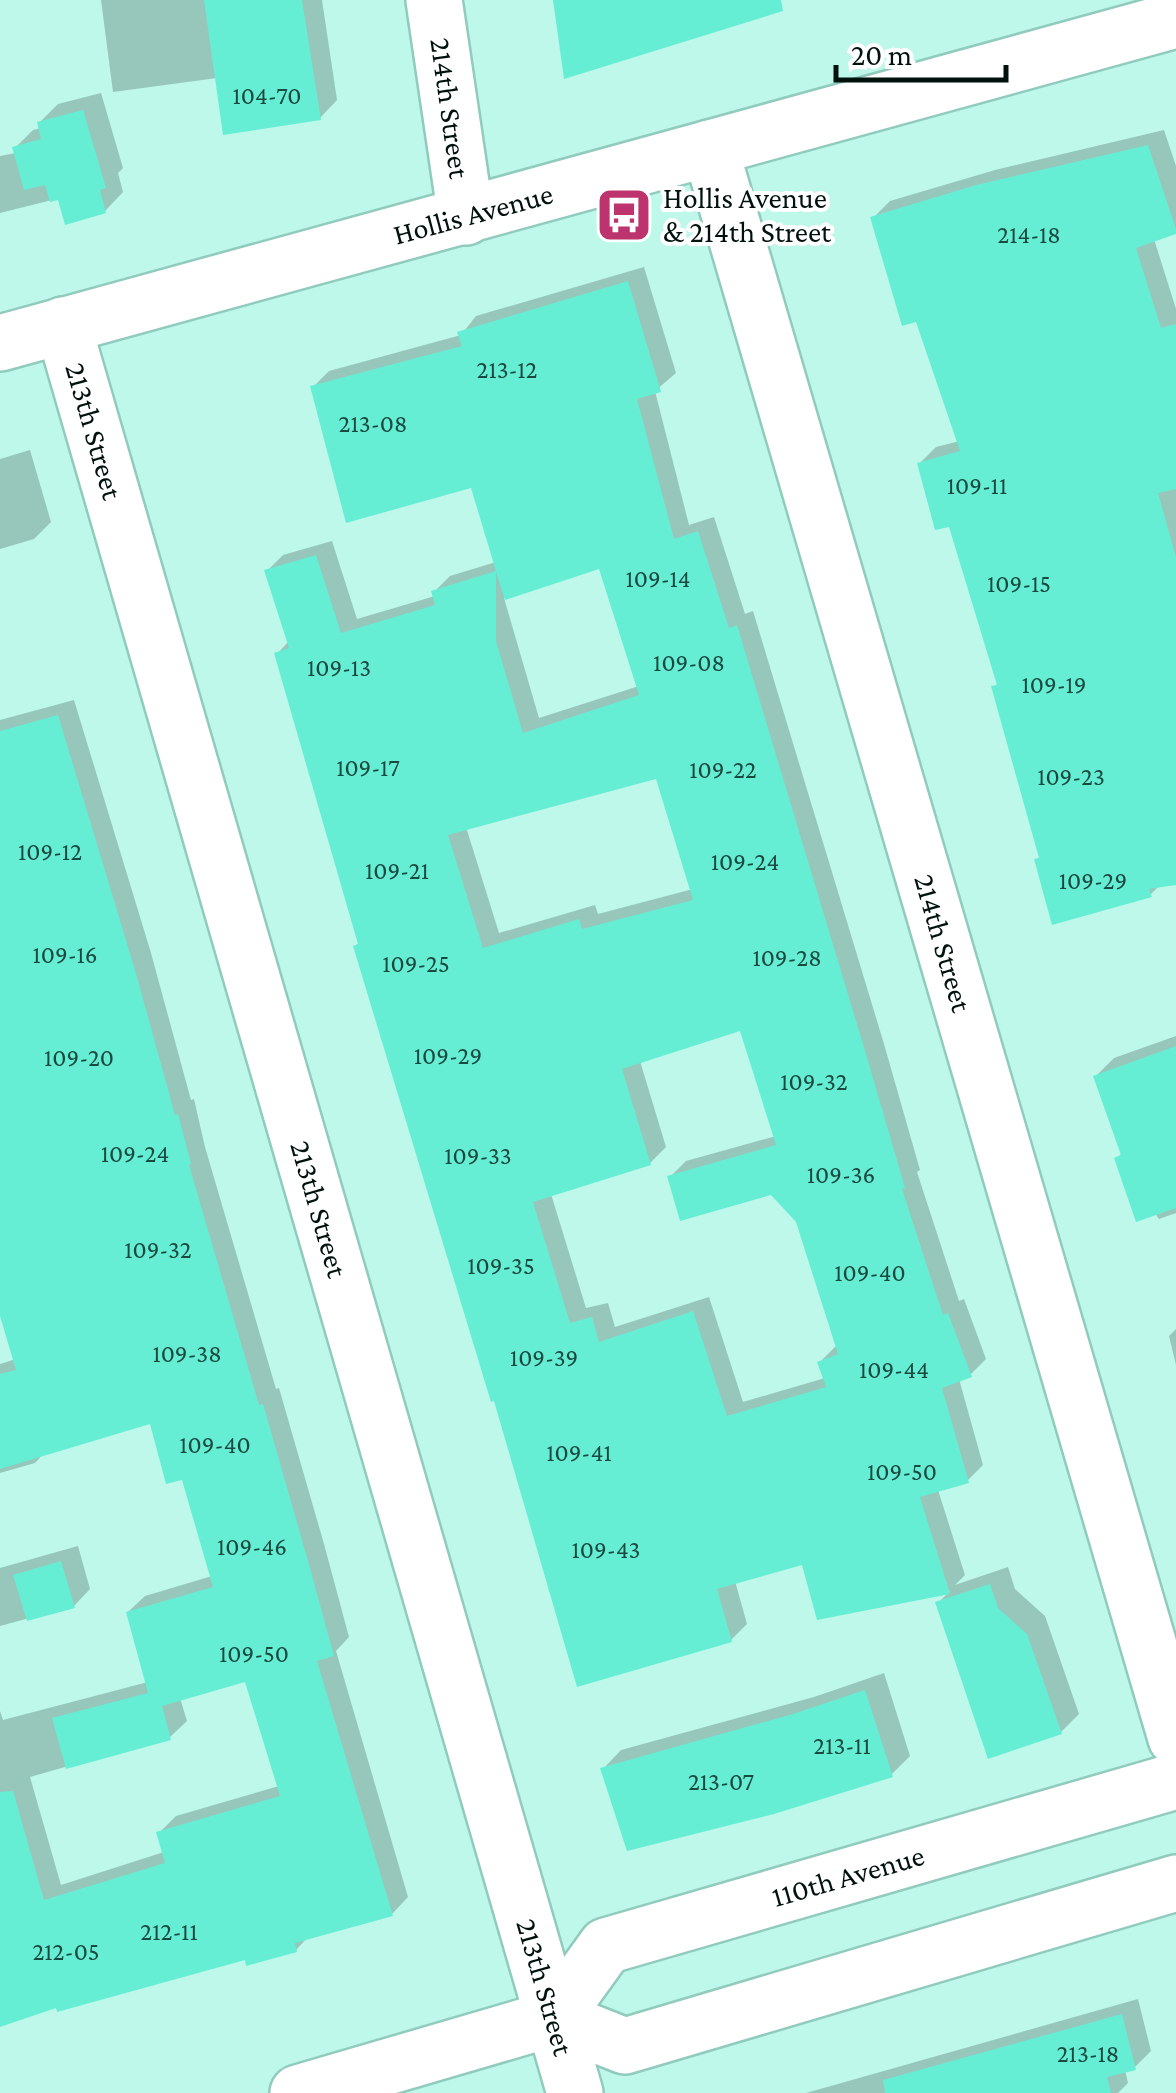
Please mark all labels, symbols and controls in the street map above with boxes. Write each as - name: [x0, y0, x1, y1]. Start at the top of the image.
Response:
- scale bar: [836, 20, 1006, 82]
- street label: 214th Street: [424, 36, 477, 181]
- text: 20 m: [851, 38, 912, 71]
- house number: 104-70: [233, 82, 302, 109]
- street label: Hollis Avenue: [389, 176, 556, 251]
- place label: Hollis Avenue & 214th Street: [663, 181, 832, 248]
- bus stop icon: Hollis Avenue & 214th Street: [594, 185, 654, 245]
- house number: 214-18: [997, 221, 1061, 248]
- house number: 213-12: [476, 356, 538, 383]
- street label: 213th Street: [59, 359, 130, 504]
- house number: 213-08: [339, 410, 407, 437]
- house number: 109-11: [947, 472, 1007, 499]
- house number: 109-14: [626, 565, 690, 592]
- house number: 109-15: [987, 570, 1051, 597]
- house number: 109-08: [653, 649, 725, 676]
- house number: 109-13: [307, 654, 371, 681]
- house number: 109-19: [1022, 671, 1086, 698]
- house number: 109-17: [336, 754, 400, 781]
- house number: 109-22: [689, 756, 757, 783]
- house number: 109-23: [1037, 763, 1105, 790]
- house number: 109-12: [18, 838, 82, 865]
- house number: 109-24: [711, 848, 779, 875]
- house number: 109-21: [365, 857, 429, 884]
- house number: 109-29: [1059, 867, 1127, 894]
- street label: 214th Street: [908, 870, 979, 1016]
- house number: 109-16: [33, 941, 97, 968]
- house number: 109-28: [752, 944, 822, 971]
- house number: 109-25: [382, 950, 450, 977]
- house number: 109-29: [414, 1042, 482, 1069]
- house number: 109-20: [44, 1044, 114, 1071]
- house number: 109-32: [780, 1068, 848, 1095]
- street label: 213th Street: [284, 1137, 355, 1282]
- house number: 109-24: [101, 1140, 169, 1167]
- house number: 109-33: [444, 1142, 512, 1169]
- house number: 109-36: [807, 1161, 875, 1188]
- house number: 109-32: [124, 1236, 192, 1263]
- house number: 109-35: [467, 1252, 535, 1279]
- house number: 109-40: [834, 1259, 906, 1286]
- house number: 109-38: [152, 1340, 222, 1367]
- house number: 109-39: [510, 1344, 578, 1371]
- house number: 109-44: [859, 1356, 929, 1383]
- house number: 109-40: [179, 1431, 251, 1458]
- house number: 109-41: [546, 1439, 612, 1466]
- house number: 109-50: [867, 1458, 937, 1485]
- house number: 109-46: [217, 1533, 287, 1560]
- house number: 109-43: [572, 1536, 640, 1563]
- house number: 109-50: [219, 1640, 289, 1667]
- house number: 213-11: [813, 1732, 871, 1759]
- house number: 213-07: [688, 1768, 754, 1795]
- street label: 110th Avenue: [768, 1838, 928, 1913]
- street label: 213th Street: [510, 1915, 581, 2060]
- house number: 212-11: [140, 1918, 198, 1945]
- house number: 212-05: [32, 1938, 100, 1965]
- house number: 213-18: [1057, 2040, 1119, 2067]

